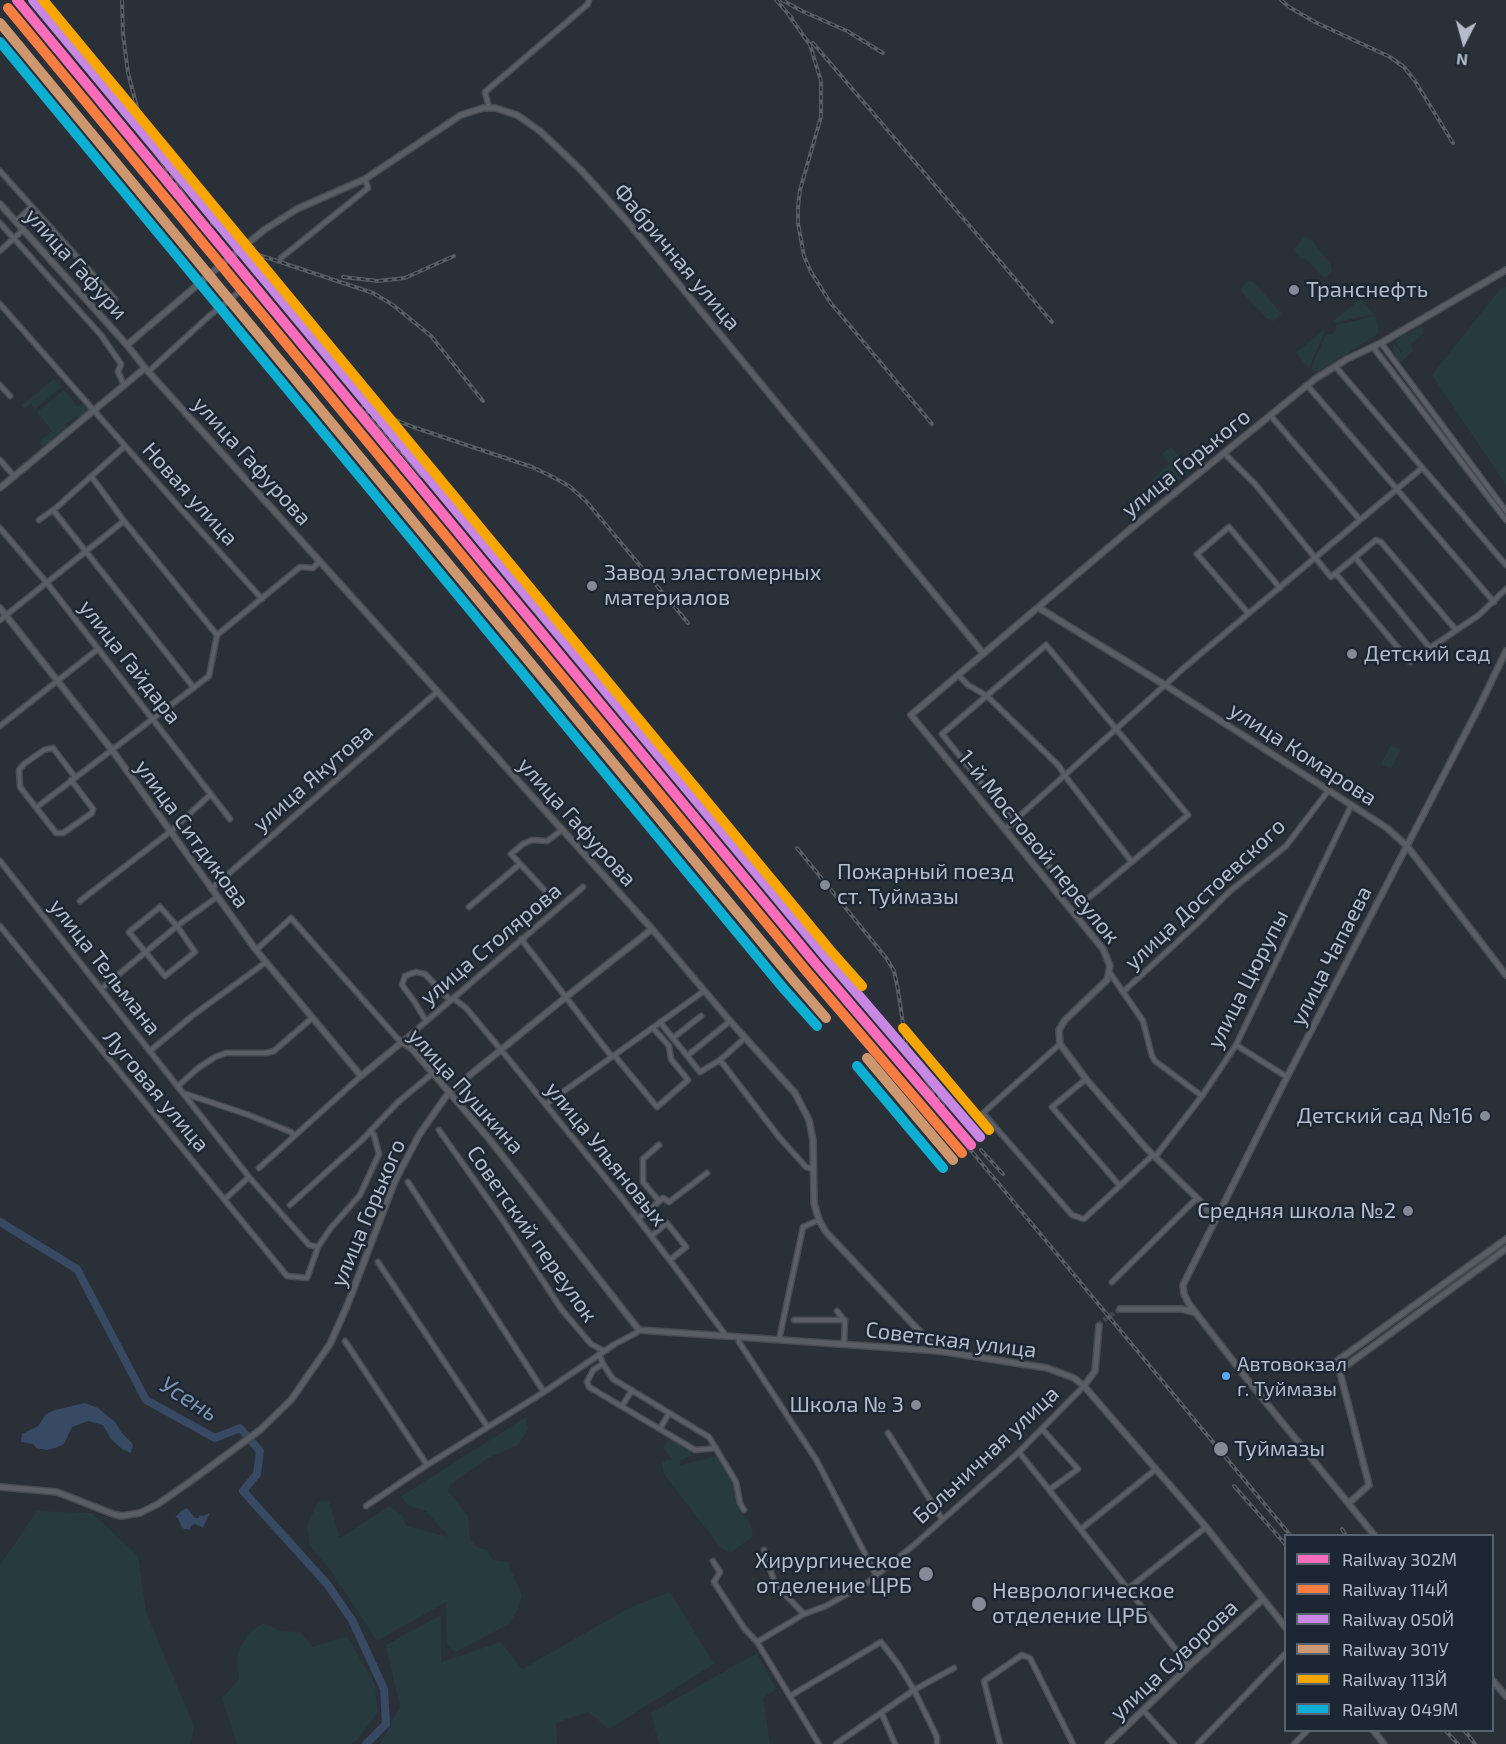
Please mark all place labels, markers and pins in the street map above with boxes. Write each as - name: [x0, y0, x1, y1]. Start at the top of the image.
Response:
- place label: Транснефть: [1306, 277, 1428, 303]
- marker: Транснефть: [1287, 283, 1301, 297]
- place label: Завод эластомерных материалов: [604, 560, 821, 612]
- marker: Завод эластомерных материалов: [585, 579, 599, 593]
- place label: Детский сад: [1364, 641, 1491, 667]
- marker: Детский сад: [1345, 647, 1359, 661]
- place label: Пожарный поезд ст. Туймазы: [837, 859, 1014, 910]
- marker: Пожарный поезд ст. Туймазы: [818, 878, 832, 892]
- place label: Детский сад №16: [1297, 1103, 1473, 1129]
- marker: Детский сад №16: [1478, 1109, 1492, 1123]
- place label: Средняя школа №2: [1197, 1198, 1396, 1224]
- marker: Средняя школа №2: [1401, 1204, 1415, 1218]
- place label: Автовокзал г. Туймазы: [1237, 1352, 1347, 1399]
- marker: Автовокзал г. Туймазы: [1220, 1370, 1232, 1382]
- place label: Школа № 3: [789, 1392, 904, 1418]
- marker: Школа № 3: [909, 1398, 923, 1412]
- place label: Туймазы: [1234, 1436, 1325, 1462]
- marker: Туймазы: [1212, 1440, 1230, 1458]
- place label: Хирургическое отделение ЦРБ: [755, 1548, 912, 1600]
- marker: Хирургическое отделение ЦРБ: [917, 1565, 935, 1583]
- place label: Неврологическое отделение ЦРБ: [992, 1578, 1175, 1630]
- marker: Неврологическое отделение ЦРБ: [970, 1595, 988, 1613]

